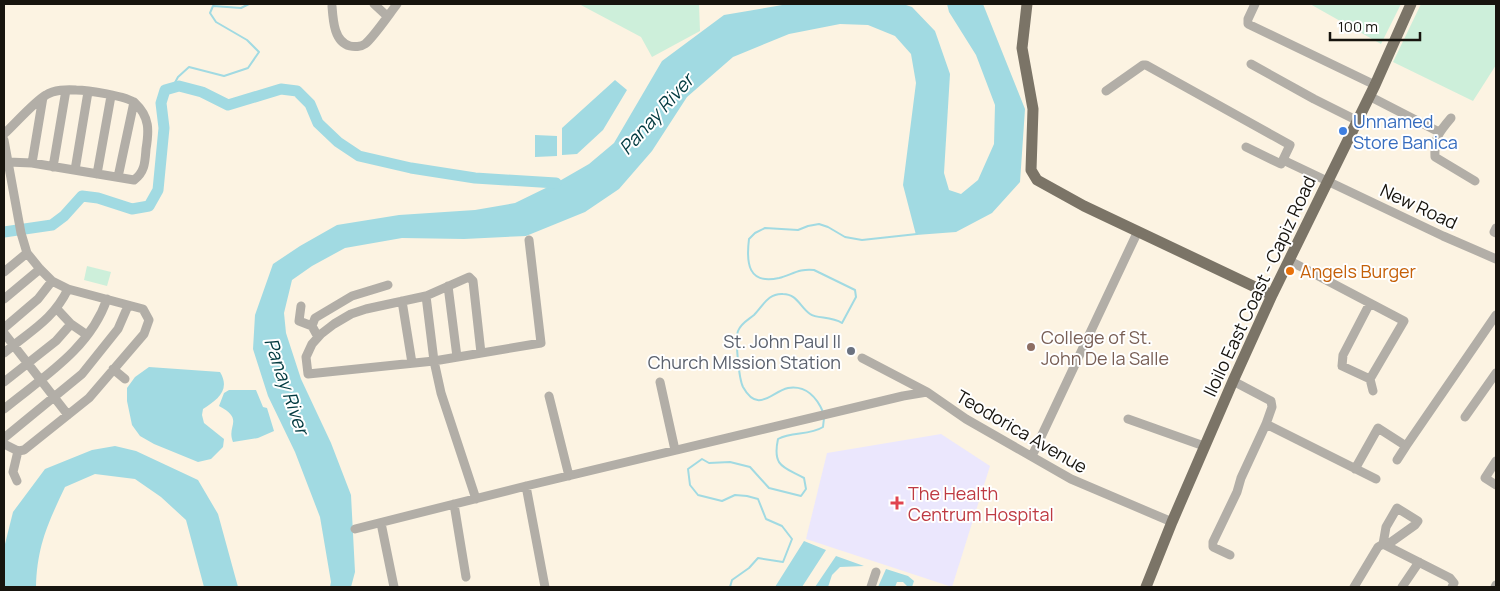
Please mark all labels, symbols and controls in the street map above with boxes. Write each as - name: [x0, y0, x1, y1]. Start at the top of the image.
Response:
- scale bar: [1330, 10, 1420, 42]
- text: 100 m: [1338, 16, 1378, 37]
- water label: Panay River: [613, 66, 701, 160]
- place label: Unnamed Store Banica: [1353, 109, 1458, 154]
- marker: Unnamed Store Banica: [1337, 125, 1349, 137]
- street label: Iloilo East Coast - Capiz Road: [1197, 172, 1321, 400]
- street label: New Road: [1377, 178, 1461, 234]
- place label: Angels Burger: [1300, 259, 1417, 283]
- marker: Angels Burger: [1284, 265, 1296, 277]
- place label: College of St. John De la Salle: [1041, 325, 1169, 370]
- place label: St. John Paul II Church MIssion Station: [648, 329, 841, 374]
- water label: Panay River: [258, 334, 316, 440]
- marker: College of St. John De la Salle: [1025, 341, 1037, 353]
- marker: St. John Paul II Church MIssion Station: [845, 345, 857, 357]
- street label: Teodorica Avenue: [952, 384, 1092, 478]
- place label: The Health Centrum Hospital: [908, 481, 1054, 526]
- marker: The Health Centrum Hospital: [890, 496, 904, 510]

